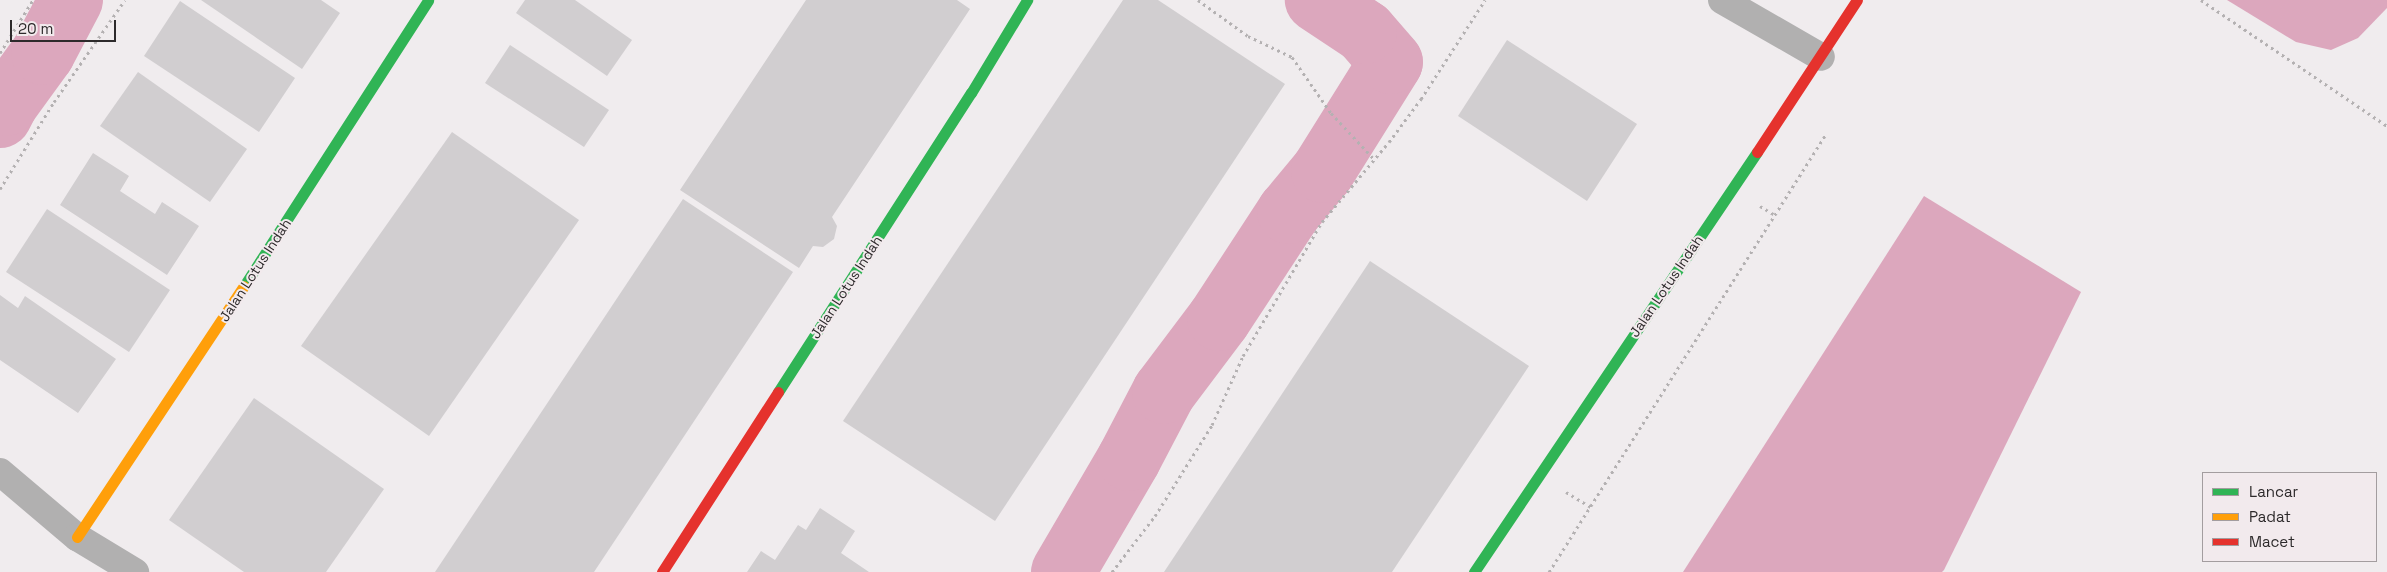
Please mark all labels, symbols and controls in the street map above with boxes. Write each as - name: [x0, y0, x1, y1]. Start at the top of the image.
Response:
- scale bar: [12, 10, 119, 42]
- text: 20 m: [18, 19, 53, 38]
- street label: Jalan Lotus Indah: [215, 215, 295, 325]
- street label: Jalan Lotus Indah: [806, 232, 886, 342]
- street label: Jalan Lotus Indah: [1626, 232, 1706, 340]
- legend: [2202, 472, 2377, 562]
- text: Lancar: [2249, 482, 2298, 501]
- text: Padat: [2249, 507, 2291, 526]
- text: Macet: [2249, 532, 2295, 551]

